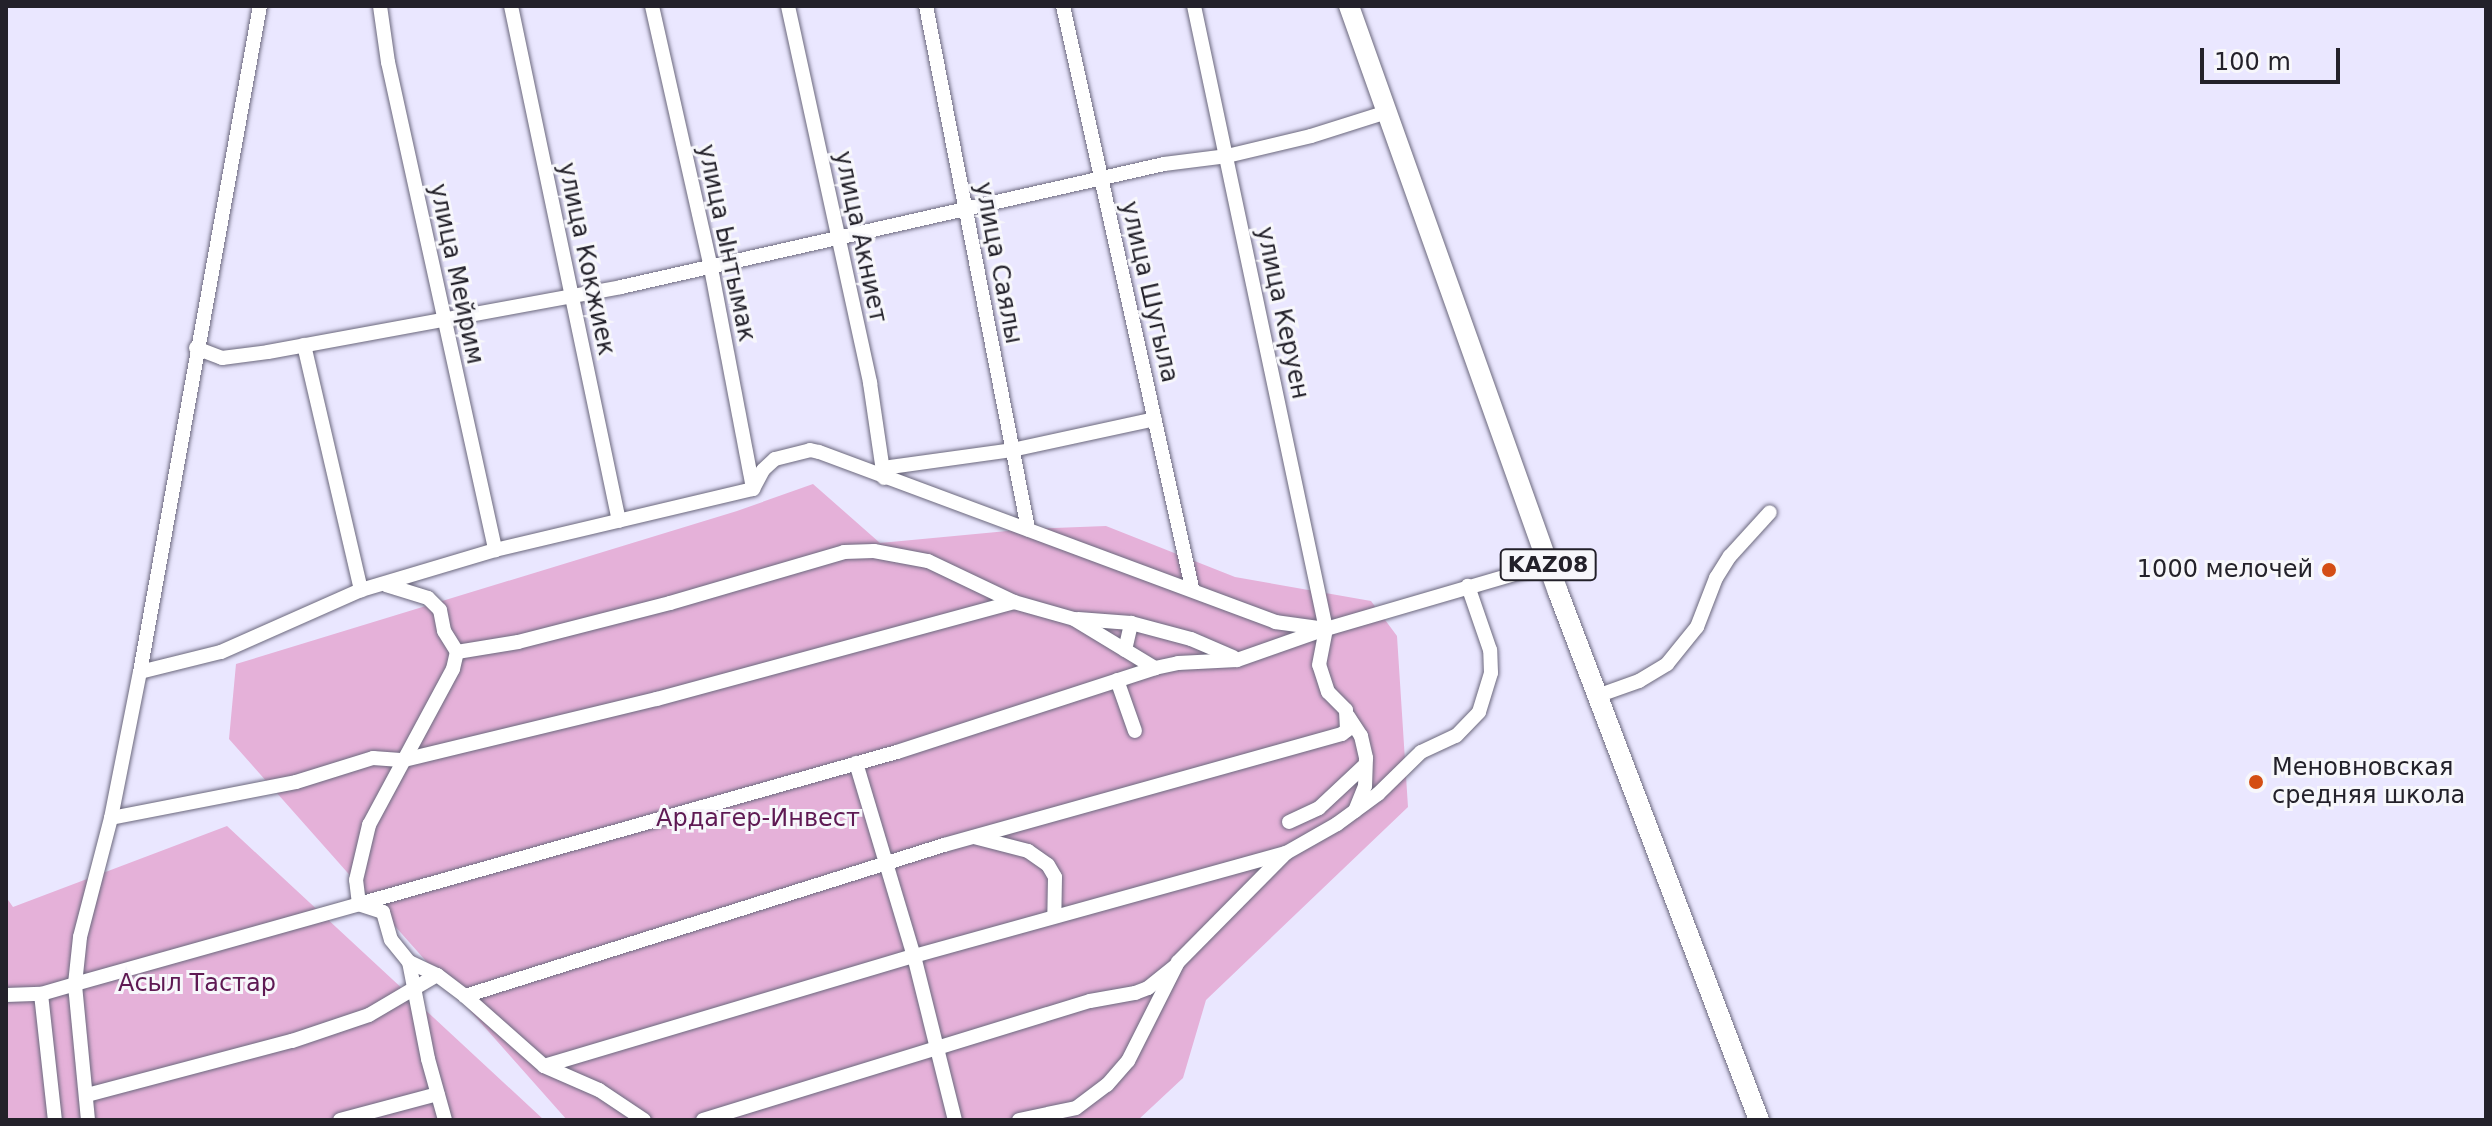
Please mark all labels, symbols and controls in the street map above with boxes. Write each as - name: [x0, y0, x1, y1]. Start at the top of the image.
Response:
- scale bar: [2204, 32, 2344, 82]
- text: 100 m: [2214, 48, 2291, 76]
- street label: улица Ынтымак: [691, 142, 761, 344]
- street label: улица Акниет: [828, 149, 892, 325]
- street label: улица Кокжиек: [551, 160, 621, 358]
- street label: улица Саялы: [968, 180, 1028, 346]
- street label: улица Мейрим: [423, 181, 489, 367]
- street label: улица Шугыла: [1114, 198, 1184, 386]
- street label: улица Керуен: [1250, 224, 1314, 402]
- road number: KAZ08: [1498, 547, 1598, 583]
- place label: 1000 мелочей: [2137, 556, 2313, 584]
- marker: 1000 мелочей: [2320, 561, 2338, 579]
- place label: Меновновская средняя школа: [2272, 754, 2465, 810]
- marker: Меновновская средняя школа: [2247, 773, 2265, 791]
- park label: Ардагер-Инвест: [656, 805, 860, 833]
- park label: Асыл Тастар: [118, 970, 276, 998]

